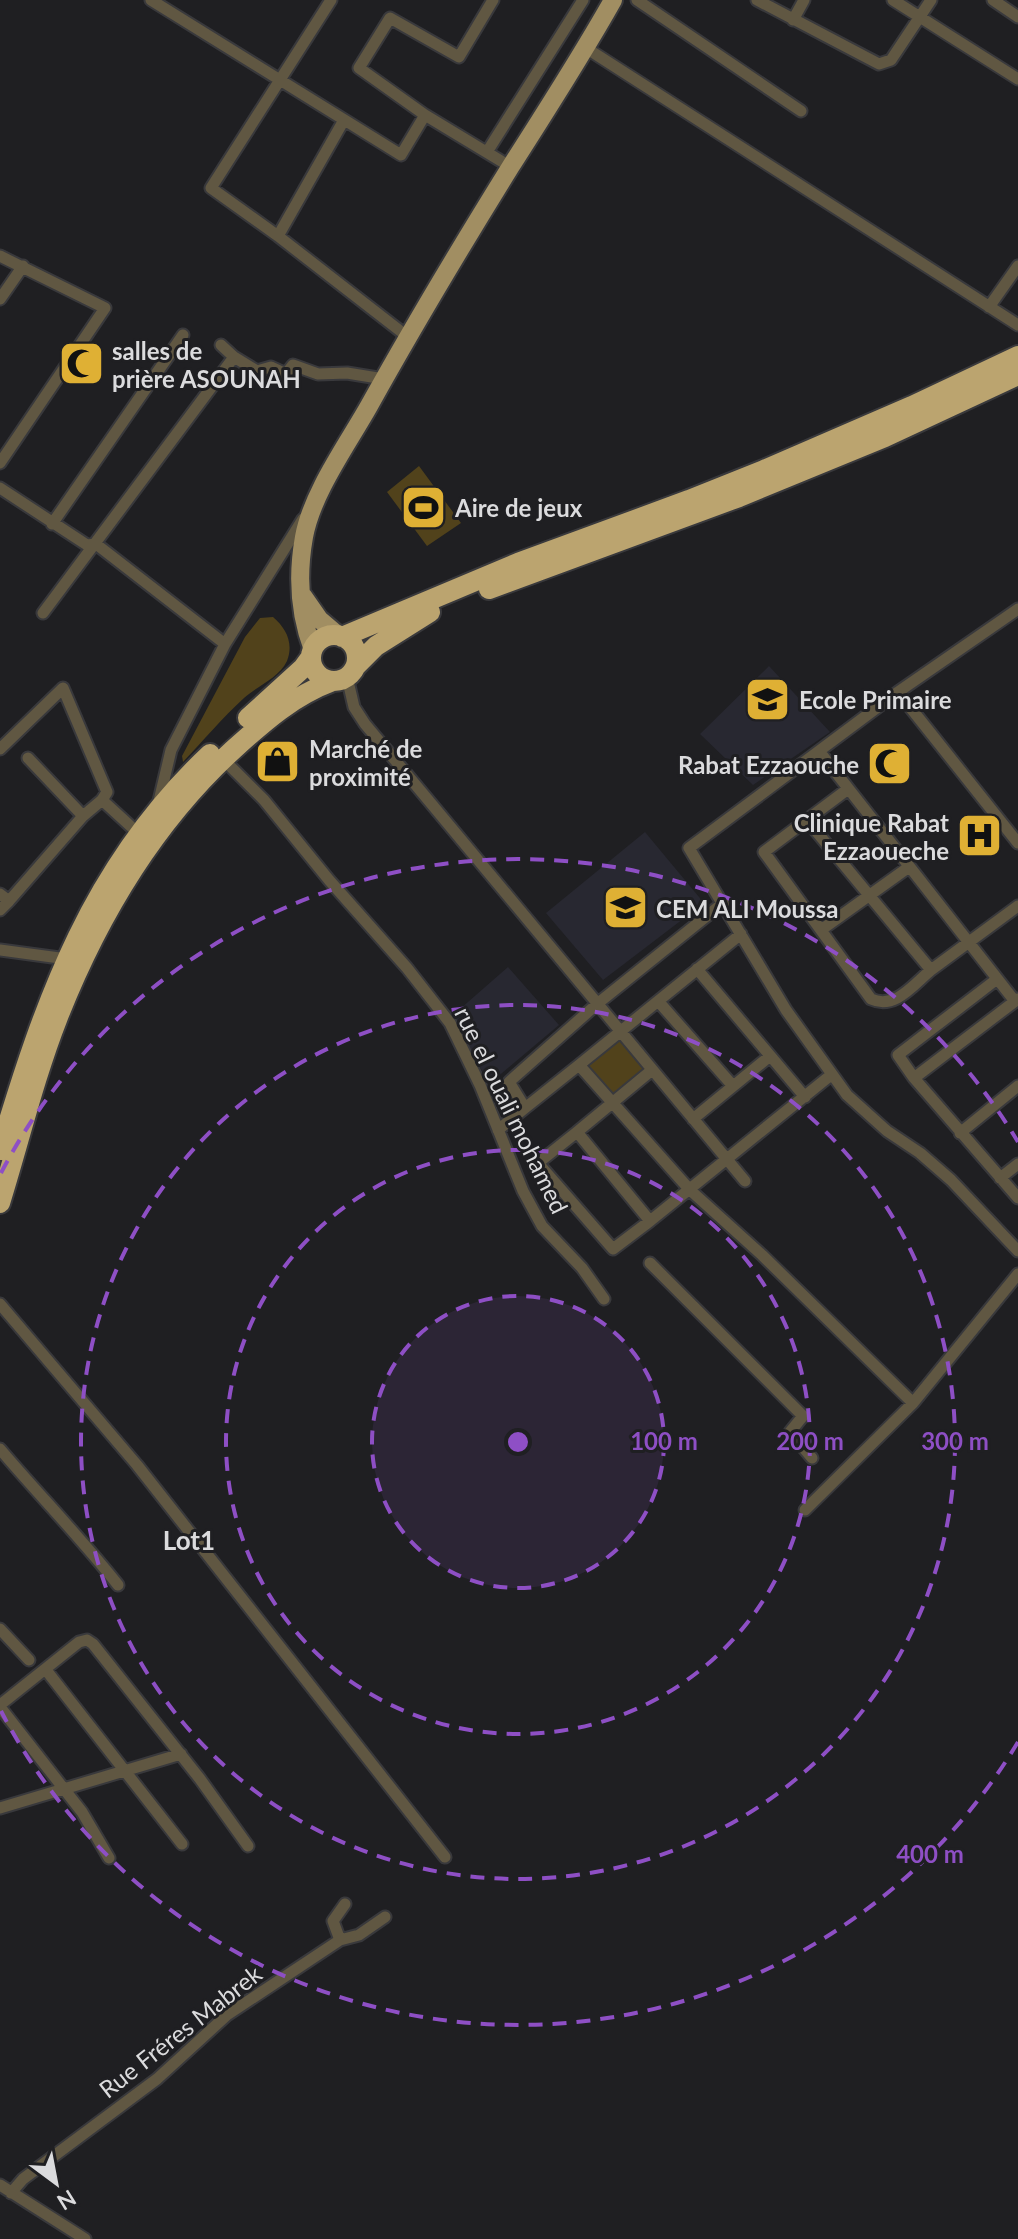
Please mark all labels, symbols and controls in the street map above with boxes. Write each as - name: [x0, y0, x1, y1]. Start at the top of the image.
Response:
- place label: salles de prière ASOUNAH: [112, 336, 301, 393]
- mosque icon: salles de prière ASOUNAH: [57, 340, 105, 388]
- sports icon: Aire de jeux: [400, 483, 448, 531]
- place label: Aire de jeux: [454, 493, 583, 522]
- school or university icon: Ecole Primaire: [744, 675, 792, 723]
- place label: Ecole Primaire: [799, 685, 952, 714]
- place label: Marché de proximité: [309, 734, 423, 791]
- shop icon: Marché de proximité: [254, 738, 302, 786]
- mosque icon: Rabat Ezzaouche: [866, 740, 914, 788]
- place label: Rabat Ezzaouche: [678, 750, 859, 779]
- place label: Clinique Rabat Ezzaoueche: [794, 808, 949, 865]
- hospital icon: Clinique Rabat Ezzaoueche: [956, 812, 1004, 860]
- school or university icon: CEM ALI Moussa: [601, 884, 649, 932]
- place label: CEM ALI Moussa: [656, 894, 838, 923]
- street label: rue el ouali mohamed: [449, 1002, 575, 1218]
- text: 100 m: [630, 1426, 698, 1455]
- text: 200 m: [776, 1426, 844, 1455]
- text: 300 m: [921, 1426, 989, 1455]
- centre of rings: [504, 1428, 532, 1456]
- district label: Lot1: [163, 1524, 215, 1556]
- text: 400 m: [896, 1839, 964, 1868]
- street label: Rue Fréres Mabrek: [93, 1958, 268, 2103]
- north arrow: [16, 2143, 96, 2223]
- text: N: [53, 2184, 81, 2216]

